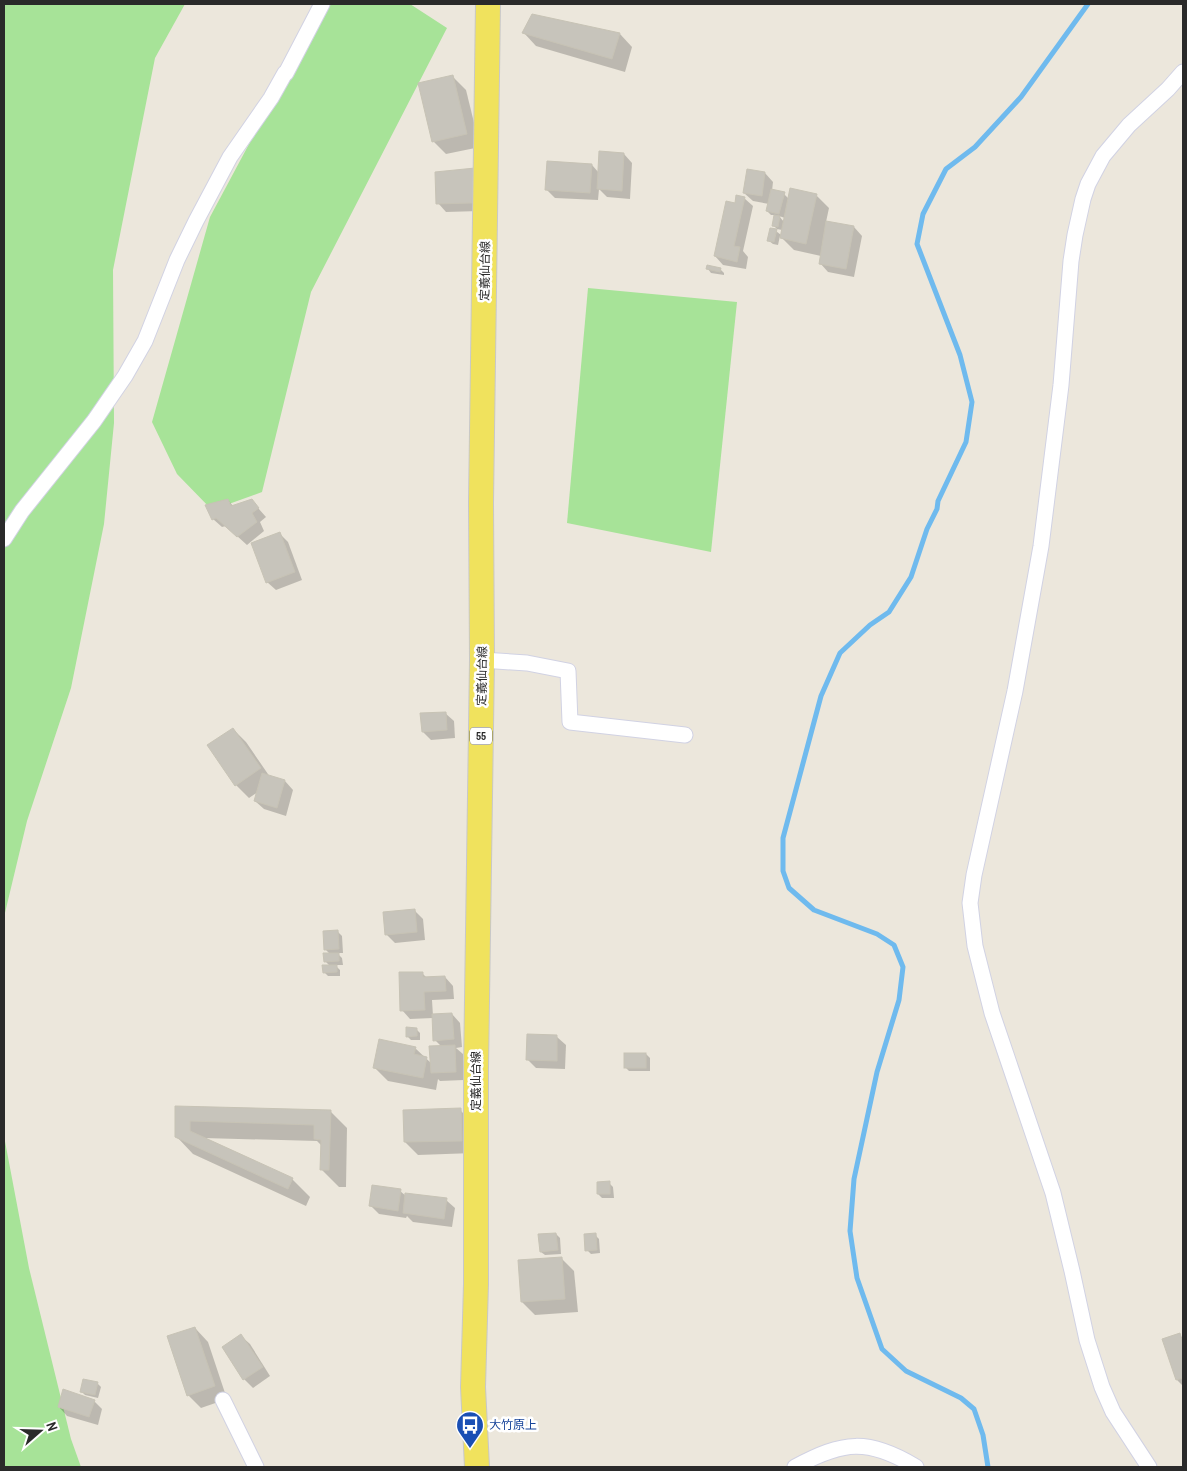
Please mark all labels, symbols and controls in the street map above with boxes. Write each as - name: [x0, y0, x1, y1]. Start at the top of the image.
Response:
- street label: 定義仙台線: [476, 241, 494, 301]
- street label: 定義仙台線: [473, 646, 491, 706]
- road number: 55: [470, 728, 492, 744]
- street label: 定義仙台線: [468, 1051, 484, 1111]
- north arrow: [15, 1406, 65, 1456]
- bus stop icon: 大竹原上: [455, 1410, 485, 1449]
- place label: 大竹原上: [489, 1417, 537, 1433]
- text: N: [42, 1420, 62, 1434]

